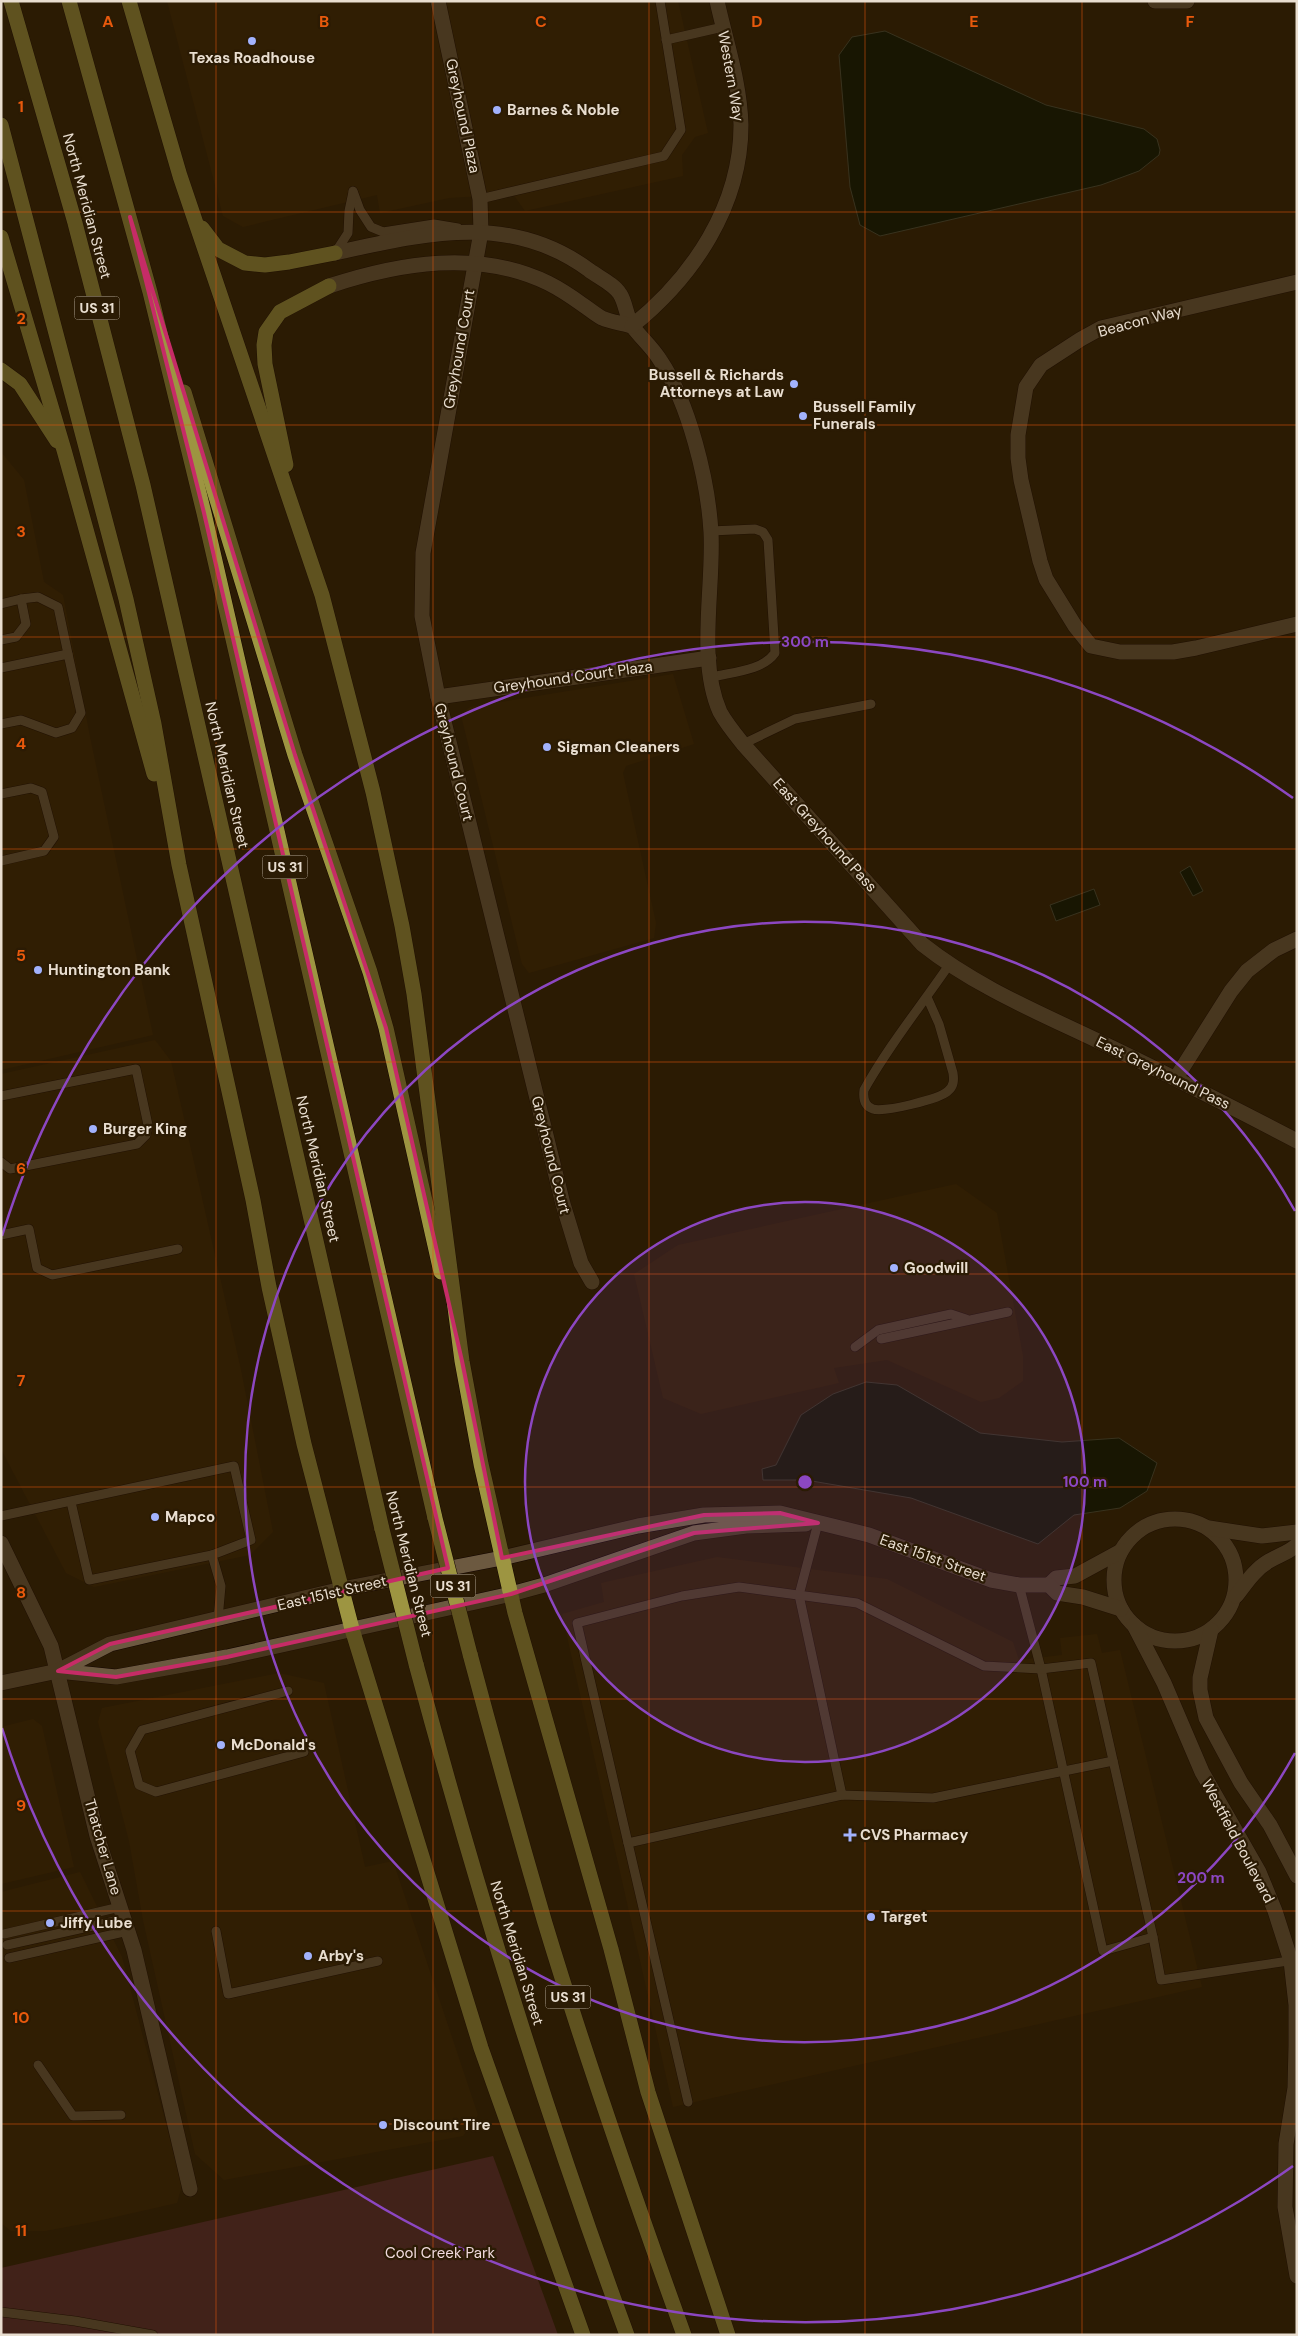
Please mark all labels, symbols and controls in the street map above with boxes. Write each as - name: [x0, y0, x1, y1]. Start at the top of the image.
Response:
- text: A: [102, 11, 114, 32]
- text: B: [319, 11, 329, 32]
- text: C: [535, 11, 547, 32]
- text: D: [751, 11, 763, 32]
- text: E: [969, 11, 979, 32]
- text: F: [1186, 11, 1195, 32]
- street label: Western Way: [713, 29, 749, 124]
- marker: Texas Roadhouse: [246, 35, 258, 47]
- place label: Texas Roadhouse: [189, 48, 315, 68]
- street label: Greyhound Plaza: [441, 57, 485, 175]
- text: 1: [18, 96, 24, 117]
- place label: Barnes & Noble: [507, 100, 619, 120]
- marker: Barnes & Noble: [491, 104, 503, 116]
- street label: North Meridian Street: [58, 131, 116, 281]
- street label: Greyhound Court: [439, 288, 479, 410]
- road number: US 31: [74, 296, 120, 320]
- street label: Beacon Way: [1096, 300, 1185, 342]
- text: 2: [16, 308, 26, 329]
- place label: Bussell & Richards Attorneys at Law: [649, 365, 785, 402]
- marker: Bussell & Richards Attorneys at Law: [788, 378, 800, 390]
- place label: Bussell Family Funerals: [813, 397, 916, 434]
- marker: Bussell Family Funerals: [797, 410, 809, 422]
- text: 3: [16, 521, 26, 542]
- text: 300 m: [781, 632, 829, 652]
- street label: Greyhound Court Plaza: [492, 656, 654, 698]
- street label: North Meridian Street: [200, 700, 254, 850]
- street label: Greyhound Court: [430, 701, 478, 823]
- text: 4: [16, 733, 26, 754]
- place label: Sigman Cleaners: [557, 737, 680, 757]
- marker: Sigman Cleaners: [541, 741, 553, 753]
- street label: East Greyhound Pass: [769, 774, 881, 896]
- road number: US 31: [262, 856, 308, 879]
- text: 5: [16, 945, 26, 966]
- place label: Huntington Bank: [48, 960, 171, 980]
- marker: Huntington Bank: [32, 964, 44, 976]
- street label: East Greyhound Pass: [1093, 1032, 1233, 1114]
- street label: North Meridian Street: [291, 1094, 345, 1244]
- street label: Greyhound Court: [527, 1094, 575, 1216]
- place label: Burger King: [103, 1119, 187, 1139]
- marker: Burger King: [87, 1123, 99, 1135]
- text: 6: [16, 1158, 26, 1179]
- place label: Goodwill: [904, 1258, 968, 1278]
- marker: Goodwill: [888, 1262, 900, 1274]
- text: 7: [17, 1370, 26, 1391]
- text: 100 m: [1063, 1472, 1107, 1492]
- centre of rings: [796, 1473, 814, 1491]
- street label: North Meridian Street: [381, 1489, 437, 1639]
- place label: Mapco: [165, 1507, 215, 1527]
- marker: Mapco: [149, 1511, 161, 1523]
- street label: East 151st Street: [877, 1529, 989, 1587]
- street label: East 151st Street: [275, 1571, 389, 1615]
- road number: US 31: [430, 1574, 476, 1598]
- text: 8: [16, 1582, 26, 1603]
- place label: McDonald's: [231, 1735, 316, 1755]
- marker: McDonald's: [215, 1739, 227, 1751]
- street label: Westfield Boulevard: [1197, 1776, 1279, 1906]
- text: 9: [16, 1795, 26, 1816]
- street label: Thatcher Lane: [80, 1797, 126, 1897]
- place label: CVS Pharmacy: [860, 1825, 968, 1845]
- marker: CVS Pharmacy: [844, 1829, 856, 1841]
- text: 200 m: [1177, 1868, 1225, 1888]
- street label: North Meridian Street: [486, 1878, 549, 2028]
- place label: Target: [881, 1907, 927, 1927]
- marker: Target: [865, 1911, 877, 1923]
- place label: Jiffy Lube: [60, 1913, 132, 1933]
- marker: Jiffy Lube: [44, 1917, 56, 1929]
- place label: Arby's: [318, 1946, 364, 1966]
- marker: Arby's: [302, 1950, 314, 1962]
- road number: US 31: [546, 1985, 590, 2008]
- text: 10: [12, 2007, 30, 2028]
- place label: Discount Tire: [393, 2115, 491, 2135]
- marker: Discount Tire: [377, 2119, 389, 2131]
- text: 11: [15, 2220, 27, 2241]
- park label: Cool Creek Park: [385, 2243, 495, 2263]

